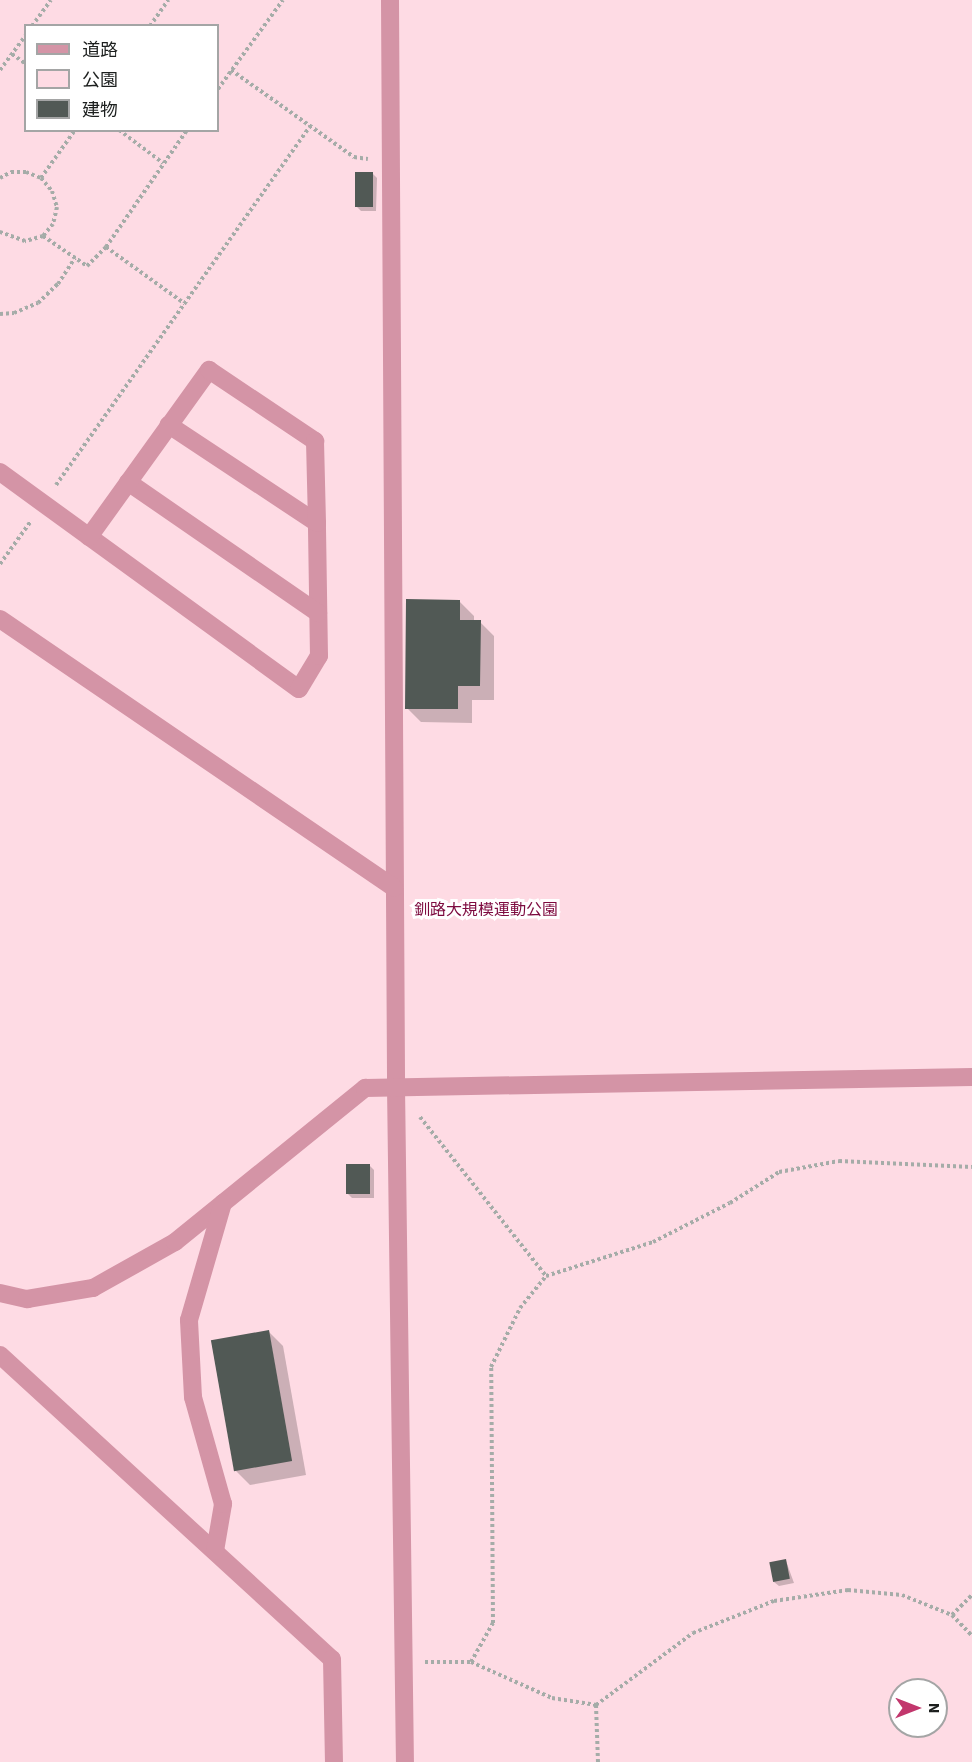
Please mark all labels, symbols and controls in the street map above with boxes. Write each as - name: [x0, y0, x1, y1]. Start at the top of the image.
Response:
- legend: [24, 24, 219, 132]
- text: 道路: [82, 38, 118, 63]
- text: 公園: [82, 68, 118, 93]
- text: 建物: [82, 98, 118, 123]
- park label: 釧路大規模運動公園: [414, 900, 558, 920]
- north arrow: [888, 1678, 948, 1738]
- text: N: [923, 1703, 945, 1713]

